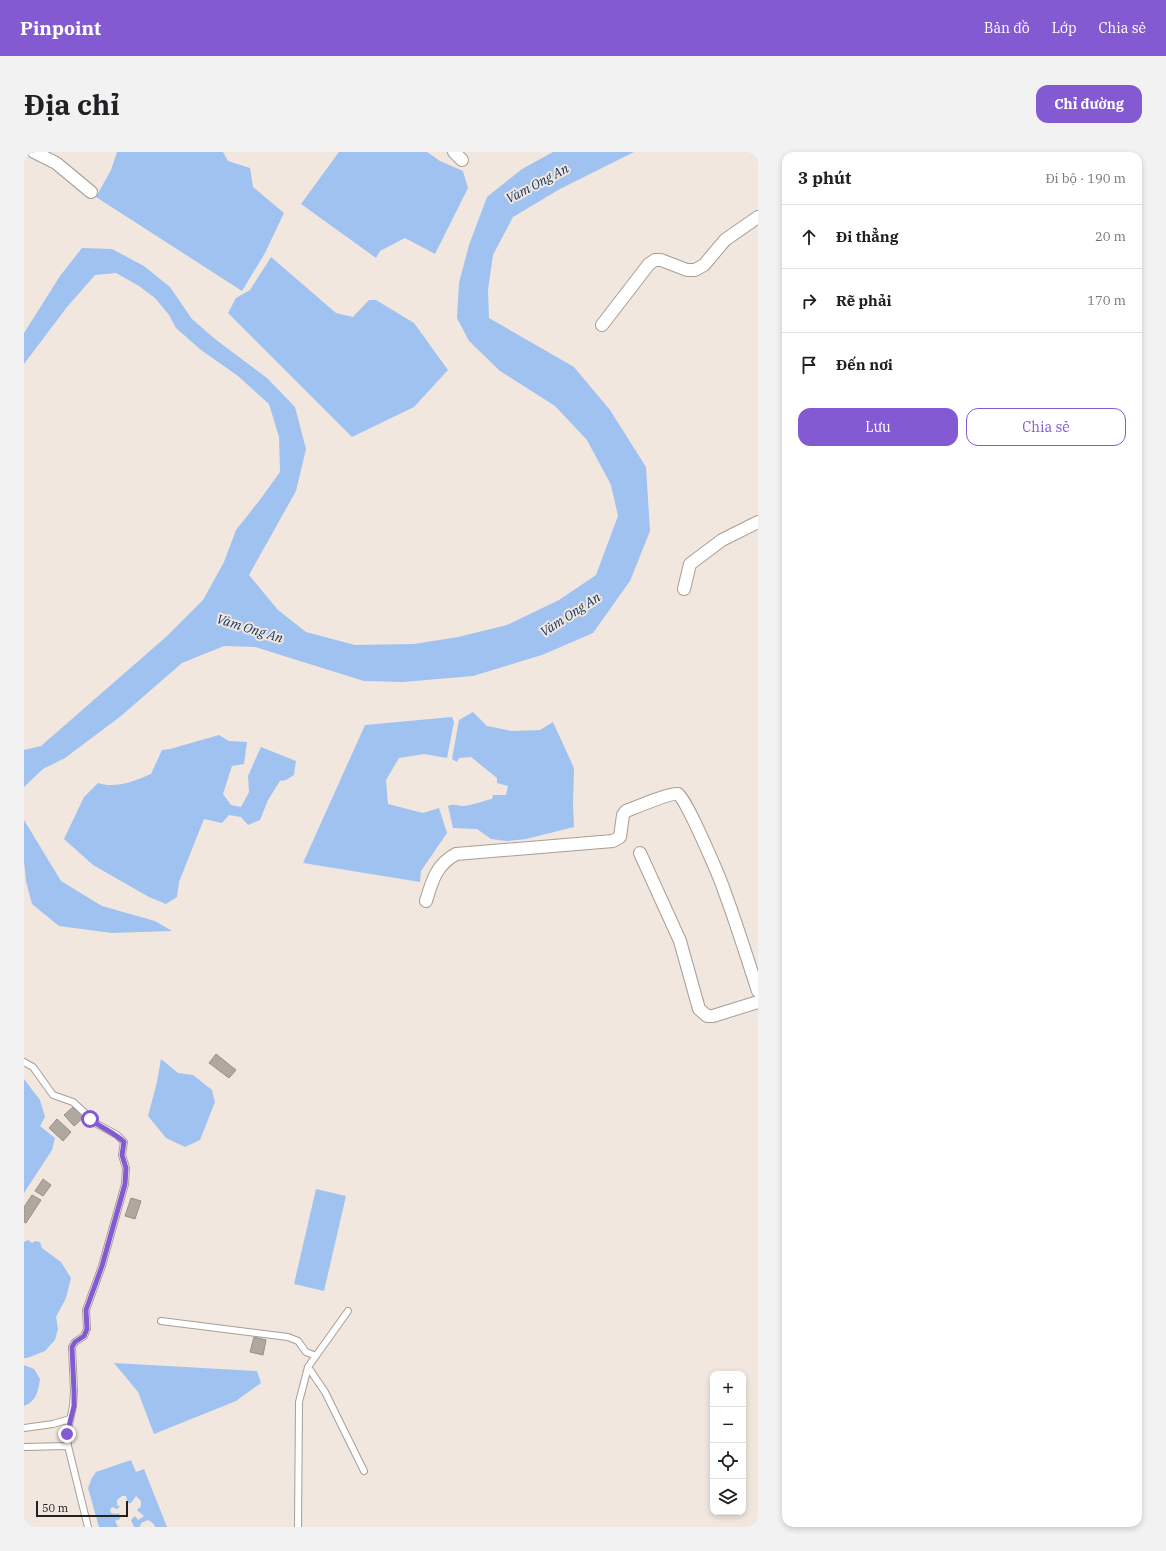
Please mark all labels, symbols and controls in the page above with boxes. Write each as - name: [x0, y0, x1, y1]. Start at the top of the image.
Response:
- text: Pinpoint: [20, 16, 101, 40]
- text: Bản đồ: [984, 19, 1030, 37]
- text: Lớp: [1052, 19, 1077, 37]
- text: Chia sẻ: [1099, 19, 1146, 37]
- button: Chỉ đường: [1036, 85, 1142, 123]
- text: Địa chỉ: [24, 86, 120, 123]
- water label: Vàm Ong An: [503, 160, 572, 207]
- text: 3 phút: [798, 167, 851, 189]
- text: Đi bộ · 190 m: [1045, 170, 1126, 187]
- icon: ahead: [798, 226, 820, 248]
- text: Đi thẳng: [836, 227, 898, 246]
- text: 20 m: [1095, 228, 1126, 245]
- icon: right: [798, 290, 820, 312]
- text: Rẽ phải: [836, 291, 891, 310]
- text: 170 m: [1087, 292, 1126, 309]
- icon: arrive: [798, 354, 820, 376]
- text: Đến nơi: [836, 355, 893, 374]
- button: Lưu: [798, 408, 958, 446]
- button: Chia sẻ: [966, 408, 1126, 446]
- water label: Vàm Ong An: [537, 588, 604, 640]
- water label: Vàm Ong An: [214, 610, 286, 647]
- route start: [81, 1110, 99, 1128]
- map controls: [710, 1371, 746, 1515]
- button: +: [710, 1371, 746, 1407]
- button: −: [710, 1407, 746, 1443]
- route end: [58, 1425, 76, 1443]
- button: locate: [710, 1443, 746, 1479]
- button: layers: [710, 1479, 746, 1515]
- scale bar: [36, 1499, 128, 1518]
- text: 50 m: [42, 1501, 68, 1515]

